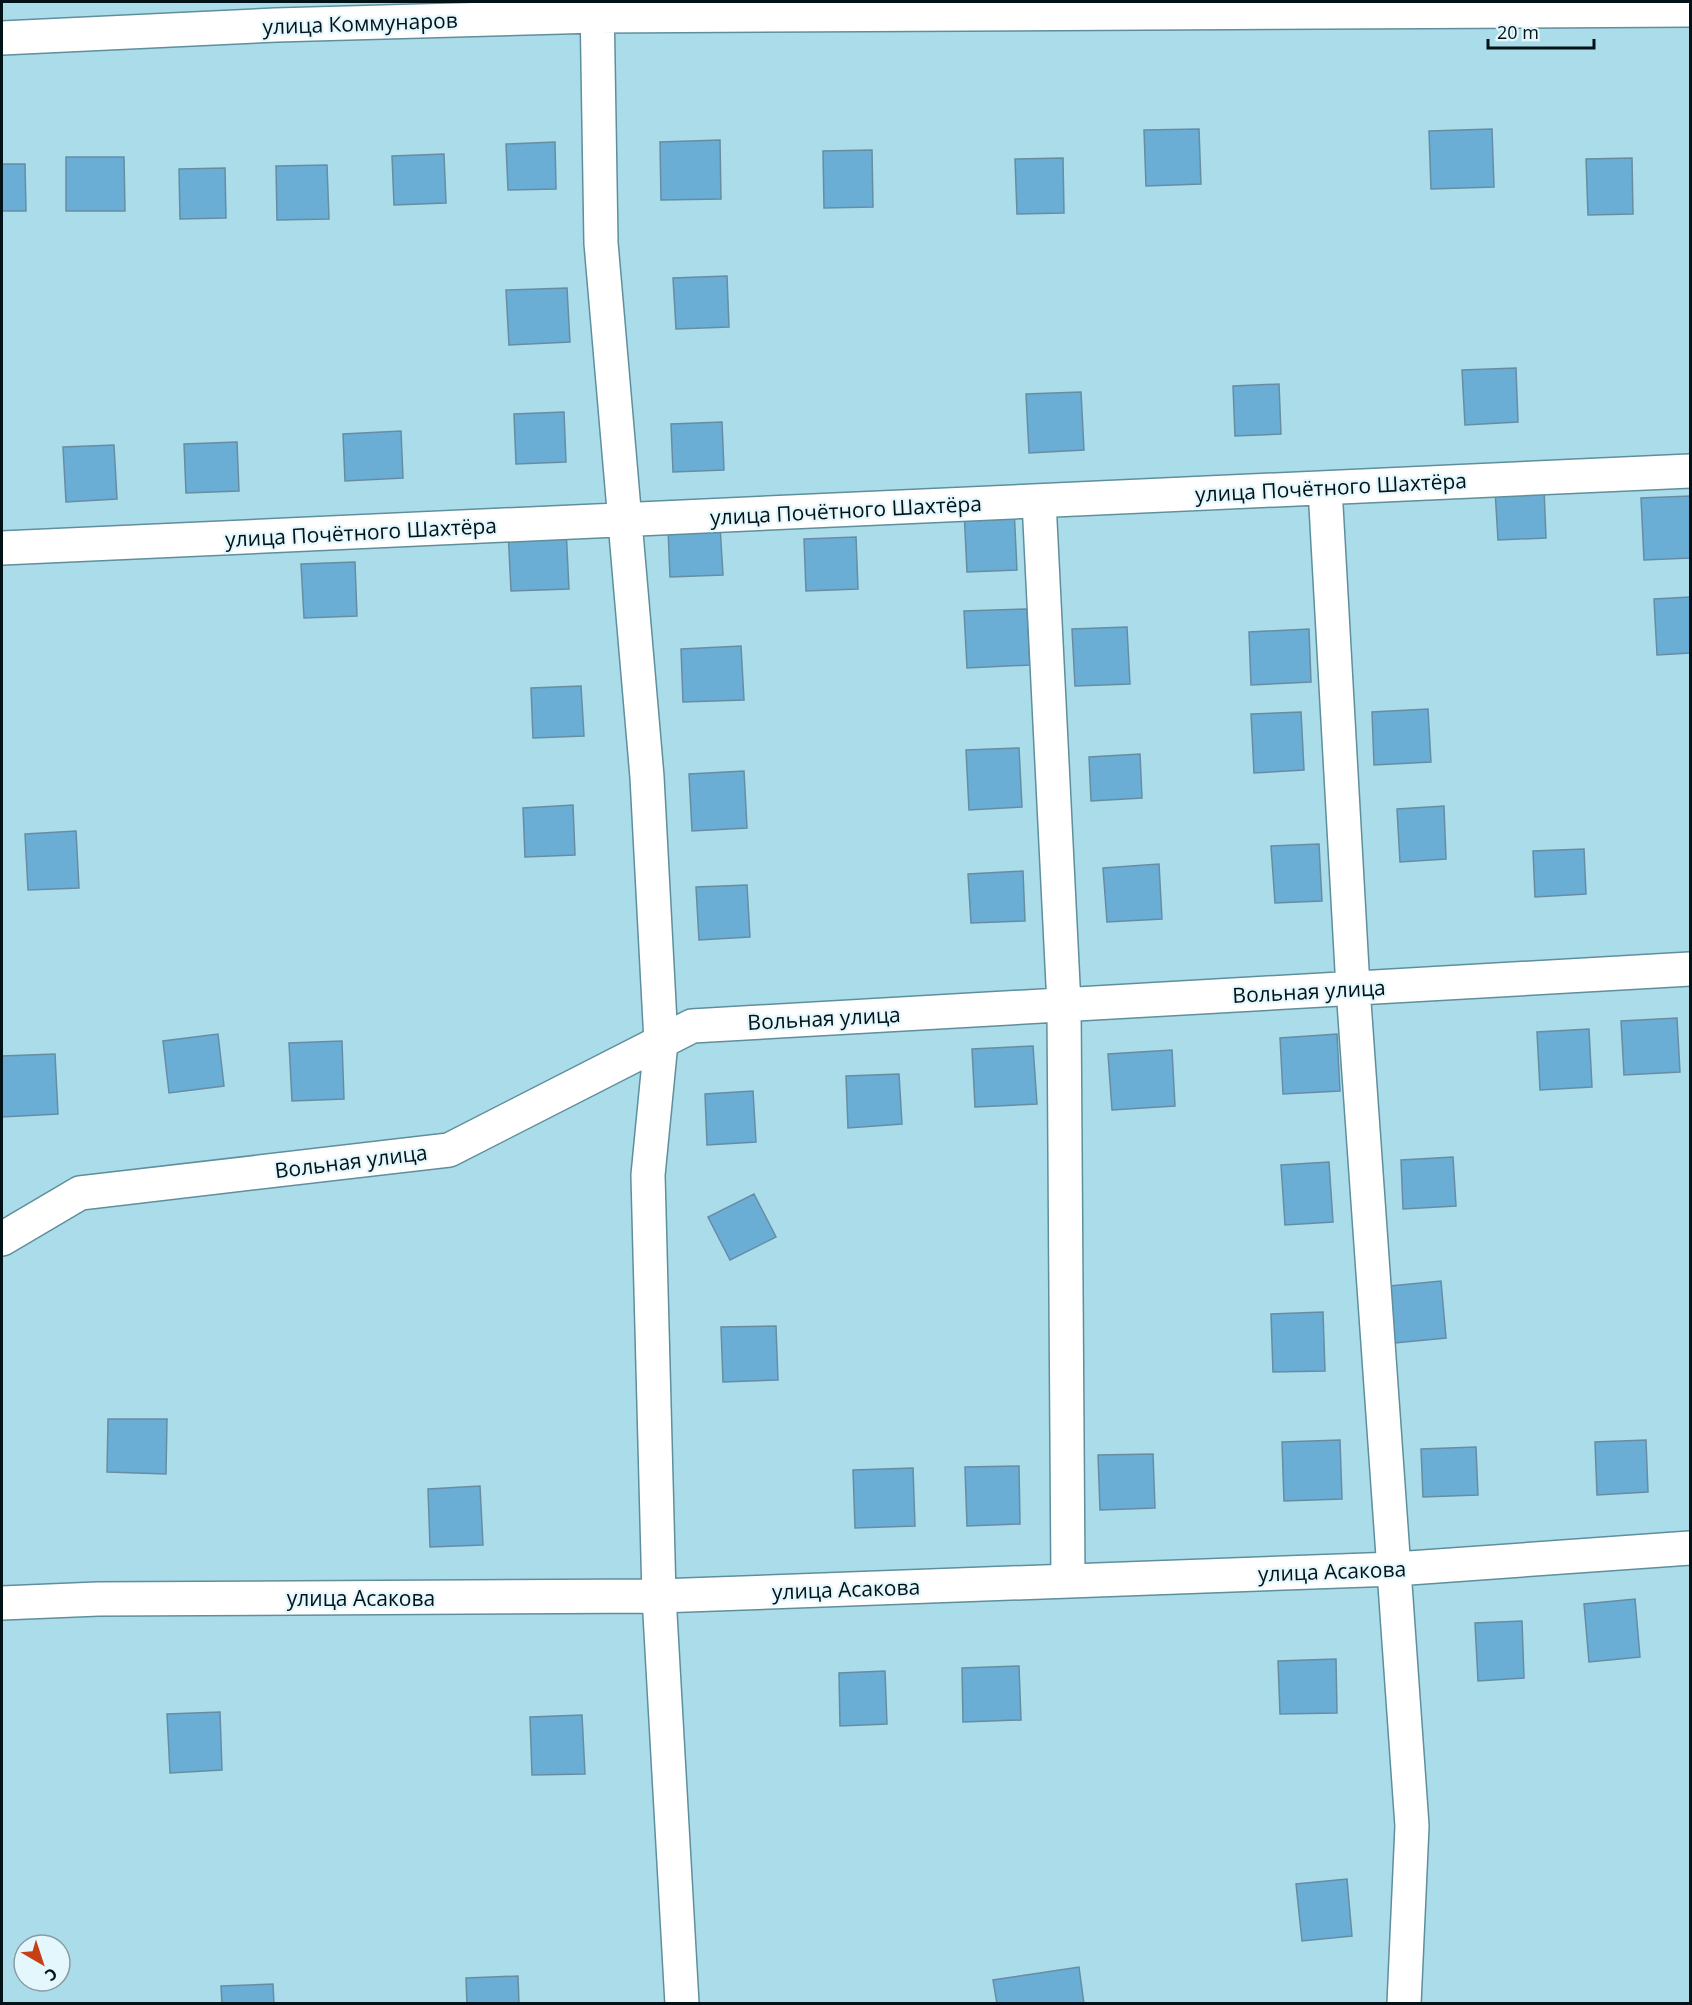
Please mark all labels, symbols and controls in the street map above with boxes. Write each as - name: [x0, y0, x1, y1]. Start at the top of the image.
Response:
- street label: улица Коммунаров: [262, 6, 458, 40]
- scale bar: [1488, 12, 1594, 50]
- text: 20 m: [1497, 20, 1539, 44]
- street label: улица Почётного Шахтёра: [1194, 466, 1468, 508]
- street label: улица Почётного Шахтёра: [709, 489, 983, 531]
- street label: улица Почётного Шахтёра: [224, 511, 498, 553]
- street label: Вольная улица: [1232, 973, 1386, 1009]
- street label: Вольная улица: [747, 1000, 901, 1036]
- street label: Вольная улица: [273, 1138, 429, 1184]
- street label: улица Асакова: [1257, 1554, 1407, 1588]
- street label: улица Асакова: [771, 1572, 921, 1606]
- street label: улица Асакова: [287, 1584, 435, 1612]
- north arrow: [12, 1933, 72, 1993]
- text: С: [41, 1963, 62, 1986]

